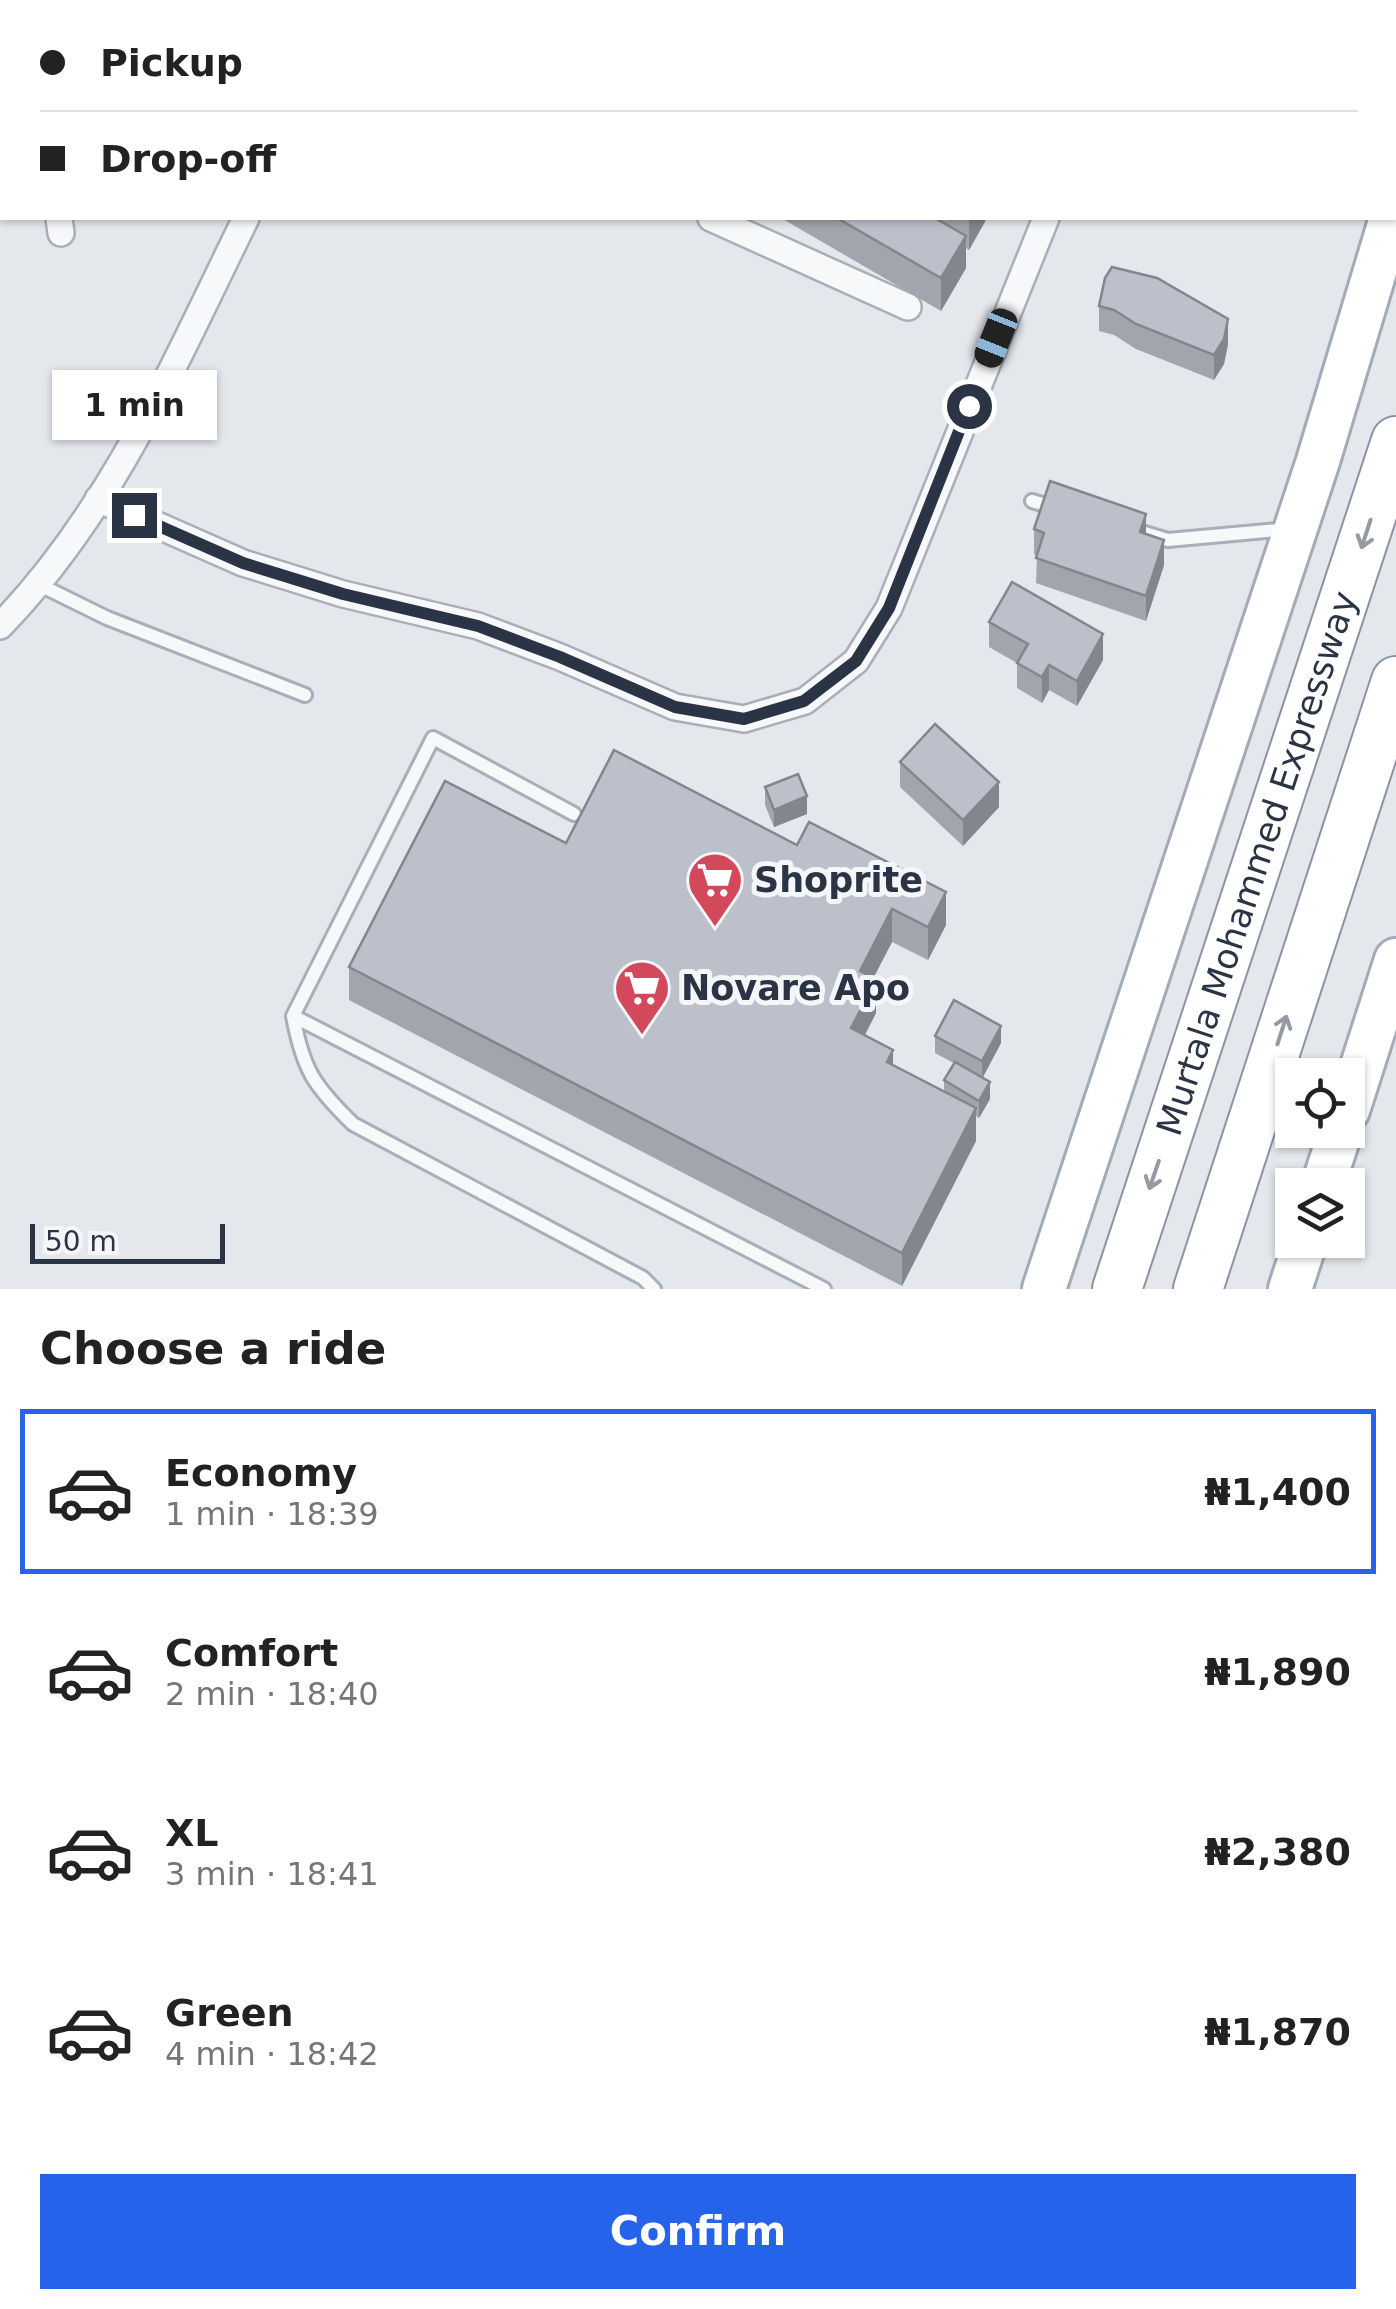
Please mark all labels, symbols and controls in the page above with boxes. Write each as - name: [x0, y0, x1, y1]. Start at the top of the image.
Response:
- text: Pickup: [100, 41, 243, 85]
- text: Drop-off: [100, 137, 276, 181]
- car: [971, 305, 1021, 371]
- callout: 1 min: [52, 370, 216, 440]
- route start: [947, 384, 992, 429]
- text: 1 min: [84, 386, 185, 424]
- route end: [112, 493, 157, 538]
- one-way arrow: [1356, 517, 1374, 549]
- street label: Murtala Mohammed Expressway: [1149, 586, 1365, 1141]
- supermarket icon: Shoprite: [685, 850, 745, 929]
- place label: Shoprite: [754, 860, 923, 900]
- supermarket icon: Novare Apo: [612, 958, 672, 1037]
- place label: Novare Apo: [681, 968, 910, 1008]
- one-way arrow: [1274, 1014, 1292, 1046]
- map controls: [1275, 1058, 1365, 1258]
- button: locate: [1275, 1058, 1365, 1148]
- one-way arrow: [1144, 1158, 1162, 1190]
- button: layers: [1275, 1168, 1365, 1258]
- scale bar: [30, 1219, 225, 1264]
- text: 50 m: [45, 1225, 117, 1258]
- text: Choose a ride: [40, 1322, 386, 1375]
- icon: car: [45, 1447, 135, 1537]
- text: Economy: [165, 1451, 357, 1495]
- text: ₦1,400: [1204, 1470, 1351, 1514]
- text: 1 min · 18:39: [165, 1495, 379, 1533]
- icon: car: [45, 1627, 135, 1717]
- text: Comfort: [165, 1631, 338, 1675]
- text: ₦1,890: [1204, 1650, 1351, 1694]
- text: 2 min · 18:40: [165, 1675, 379, 1713]
- icon: car: [45, 1807, 135, 1897]
- text: XL: [165, 1811, 219, 1855]
- text: ₦2,380: [1204, 1830, 1351, 1874]
- text: 3 min · 18:41: [165, 1855, 379, 1893]
- icon: car: [45, 1987, 135, 2077]
- text: Green: [165, 1991, 294, 2035]
- text: ₦1,870: [1204, 2010, 1351, 2054]
- text: 4 min · 18:42: [165, 2035, 379, 2073]
- button: Confirm: [40, 2174, 1356, 2289]

